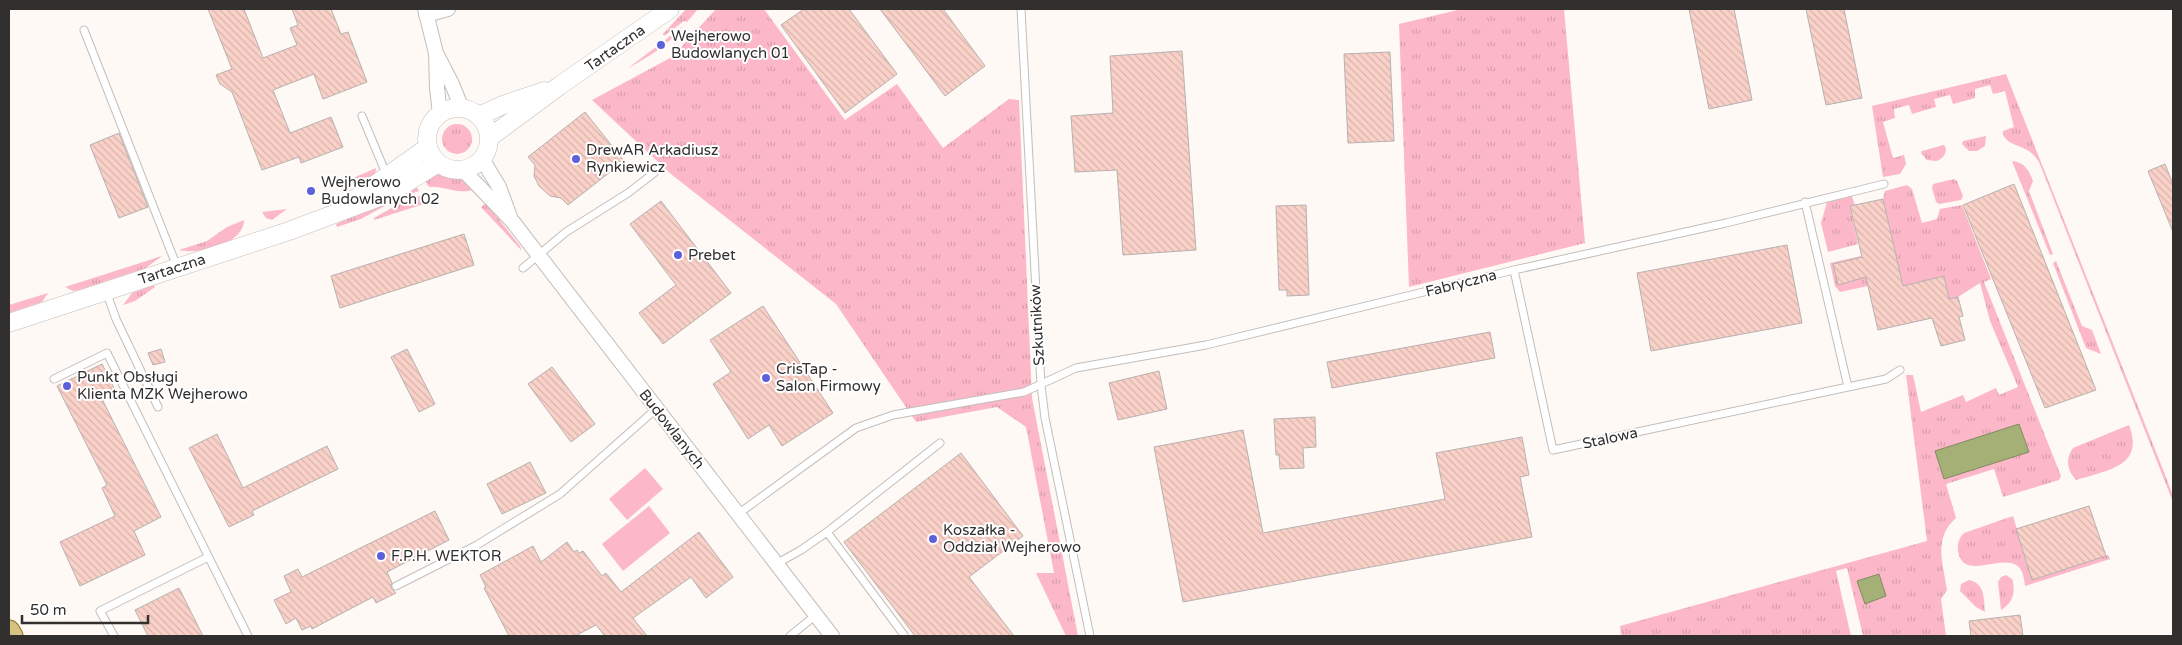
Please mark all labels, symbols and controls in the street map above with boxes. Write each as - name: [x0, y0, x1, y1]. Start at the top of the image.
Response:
- street label: Tartaczna: [581, 21, 649, 75]
- place label: Wejherowo Budowlanych 01: [671, 27, 790, 62]
- marker: Wejherowo Budowlanych 01: [655, 39, 667, 51]
- place label: DrewAR Arkadiusz Rynkiewicz: [586, 141, 718, 176]
- marker: DrewAR Arkadiusz Rynkiewicz: [570, 153, 582, 165]
- place label: Wejherowo Budowlanych 02: [321, 173, 440, 208]
- marker: Wejherowo Budowlanych 02: [305, 185, 317, 197]
- place label: Prebet: [688, 246, 736, 264]
- marker: Prebet: [672, 249, 684, 261]
- street label: Tartaczna: [136, 250, 208, 288]
- street label: Fabryczna: [1424, 265, 1498, 301]
- street label: Szkutników: [1026, 284, 1048, 366]
- place label: CrisTap - Salon Firmowy: [776, 360, 881, 395]
- place label: Punkt Obsługi Klienta MZK Wejherowo: [77, 368, 248, 403]
- marker: CrisTap - Salon Firmowy: [760, 372, 772, 384]
- marker: Punkt Obsługi Klienta MZK Wejherowo: [61, 380, 73, 392]
- street label: Budowlanych: [635, 386, 709, 472]
- street label: Stalowa: [1581, 423, 1639, 453]
- place label: Koszałka - Oddział Wejherowo: [943, 521, 1081, 556]
- marker: Koszałka - Oddział Wejherowo: [927, 533, 939, 545]
- place label: F.P.H. WEKTOR: [391, 547, 501, 565]
- marker: F.P.H. WEKTOR: [375, 550, 387, 562]
- scale bar: [22, 592, 149, 624]
- text: 50 m: [30, 601, 67, 619]

